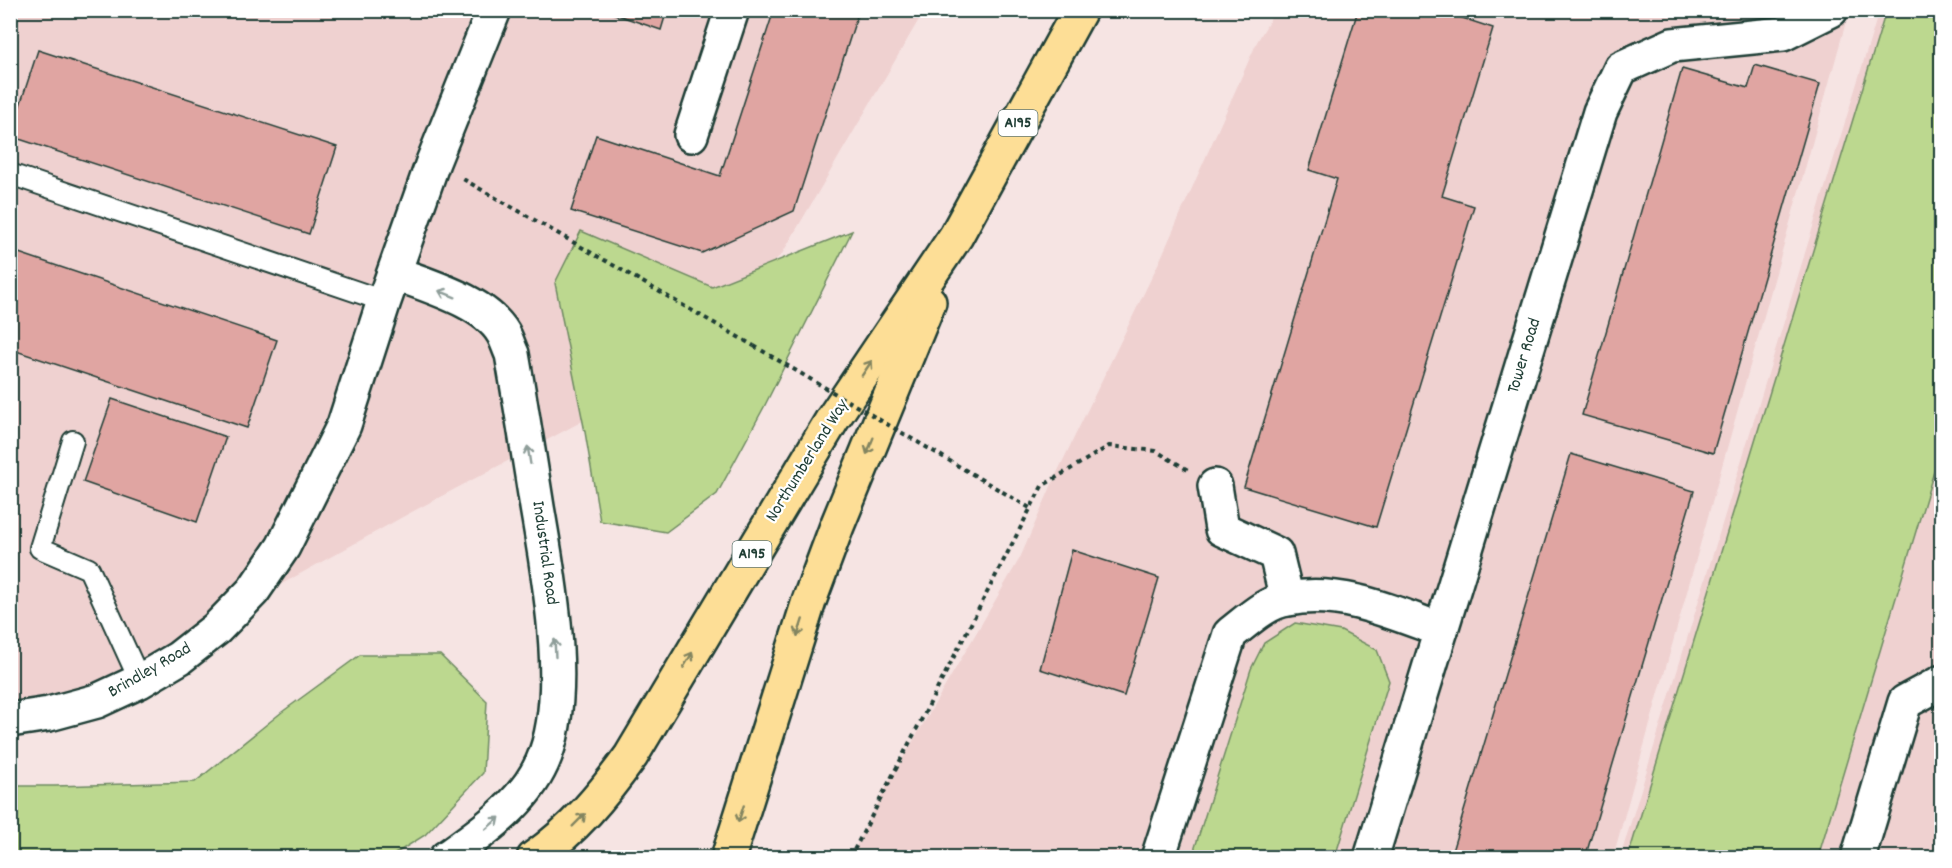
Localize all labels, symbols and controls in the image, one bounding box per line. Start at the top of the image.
road number: A195 [998,110,1038,136]
one-way arrow [438,288,456,299]
street label: Tower Road [1502,315,1548,397]
one-way arrow [861,360,873,377]
street label: Northumberland Way [760,394,856,527]
one-way arrow [864,436,875,455]
one-way arrow [523,445,534,465]
street label: Industrial Road [524,499,564,607]
road number: A195 [732,541,771,567]
one-way arrow [794,618,805,637]
street label: Brindley Road [104,637,196,705]
one-way arrow [549,638,560,658]
one-way arrow [683,652,695,669]
one-way arrow [735,804,746,823]
one-way arrow [571,813,586,828]
one-way arrow [485,816,500,830]

